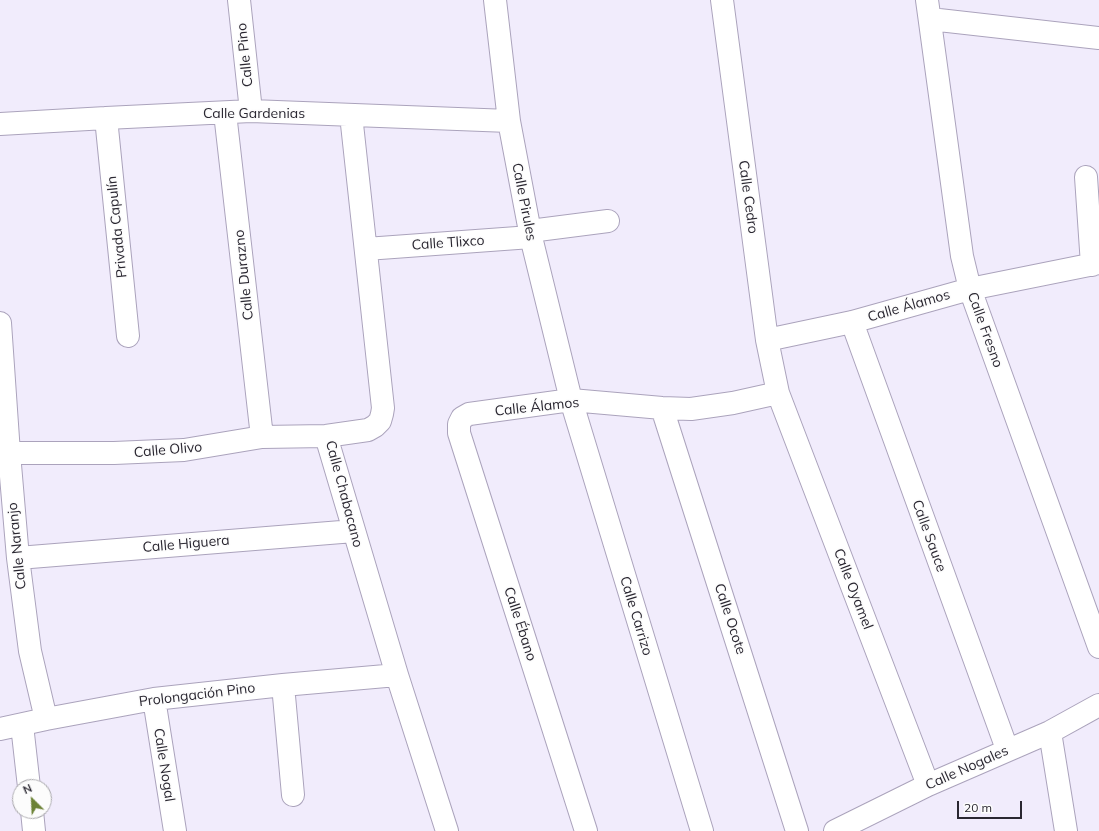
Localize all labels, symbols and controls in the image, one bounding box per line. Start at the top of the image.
street label: Calle Pino [233,22,257,88]
street label: Calle Gardenias [203,106,305,122]
street label: Calle Cedro [735,159,761,235]
street label: Calle Pirules [508,162,540,242]
street label: Privada Capulín [103,175,131,279]
street label: Calle Durazno [231,229,257,321]
street label: Calle Tlixco [411,232,485,254]
street label: Calle Álamos [866,286,952,326]
street label: Calle Fresno [964,290,1006,370]
street label: Calle Álamos [494,394,580,420]
street label: Calle Olivo [133,439,203,461]
street label: Calle Chabacano [322,439,366,549]
street label: Calle Sauce [908,498,950,574]
street label: Calle Naranjo [4,502,30,590]
street label: Calle Higuera [142,532,230,556]
street label: Calle Oyamel [830,546,876,632]
street label: Calle Carrizo [616,574,656,658]
street label: Calle Ocote [711,581,749,657]
street label: Calle Ébano [500,585,540,663]
street label: Prolongación Pino [138,680,256,710]
street label: Calle Nogal [150,727,178,803]
street label: Calle Nogales [923,742,1011,794]
north arrow [12,779,52,819]
text: N [21,781,34,797]
scale bar [959,793,1024,819]
text: 20 m [964,800,992,815]

